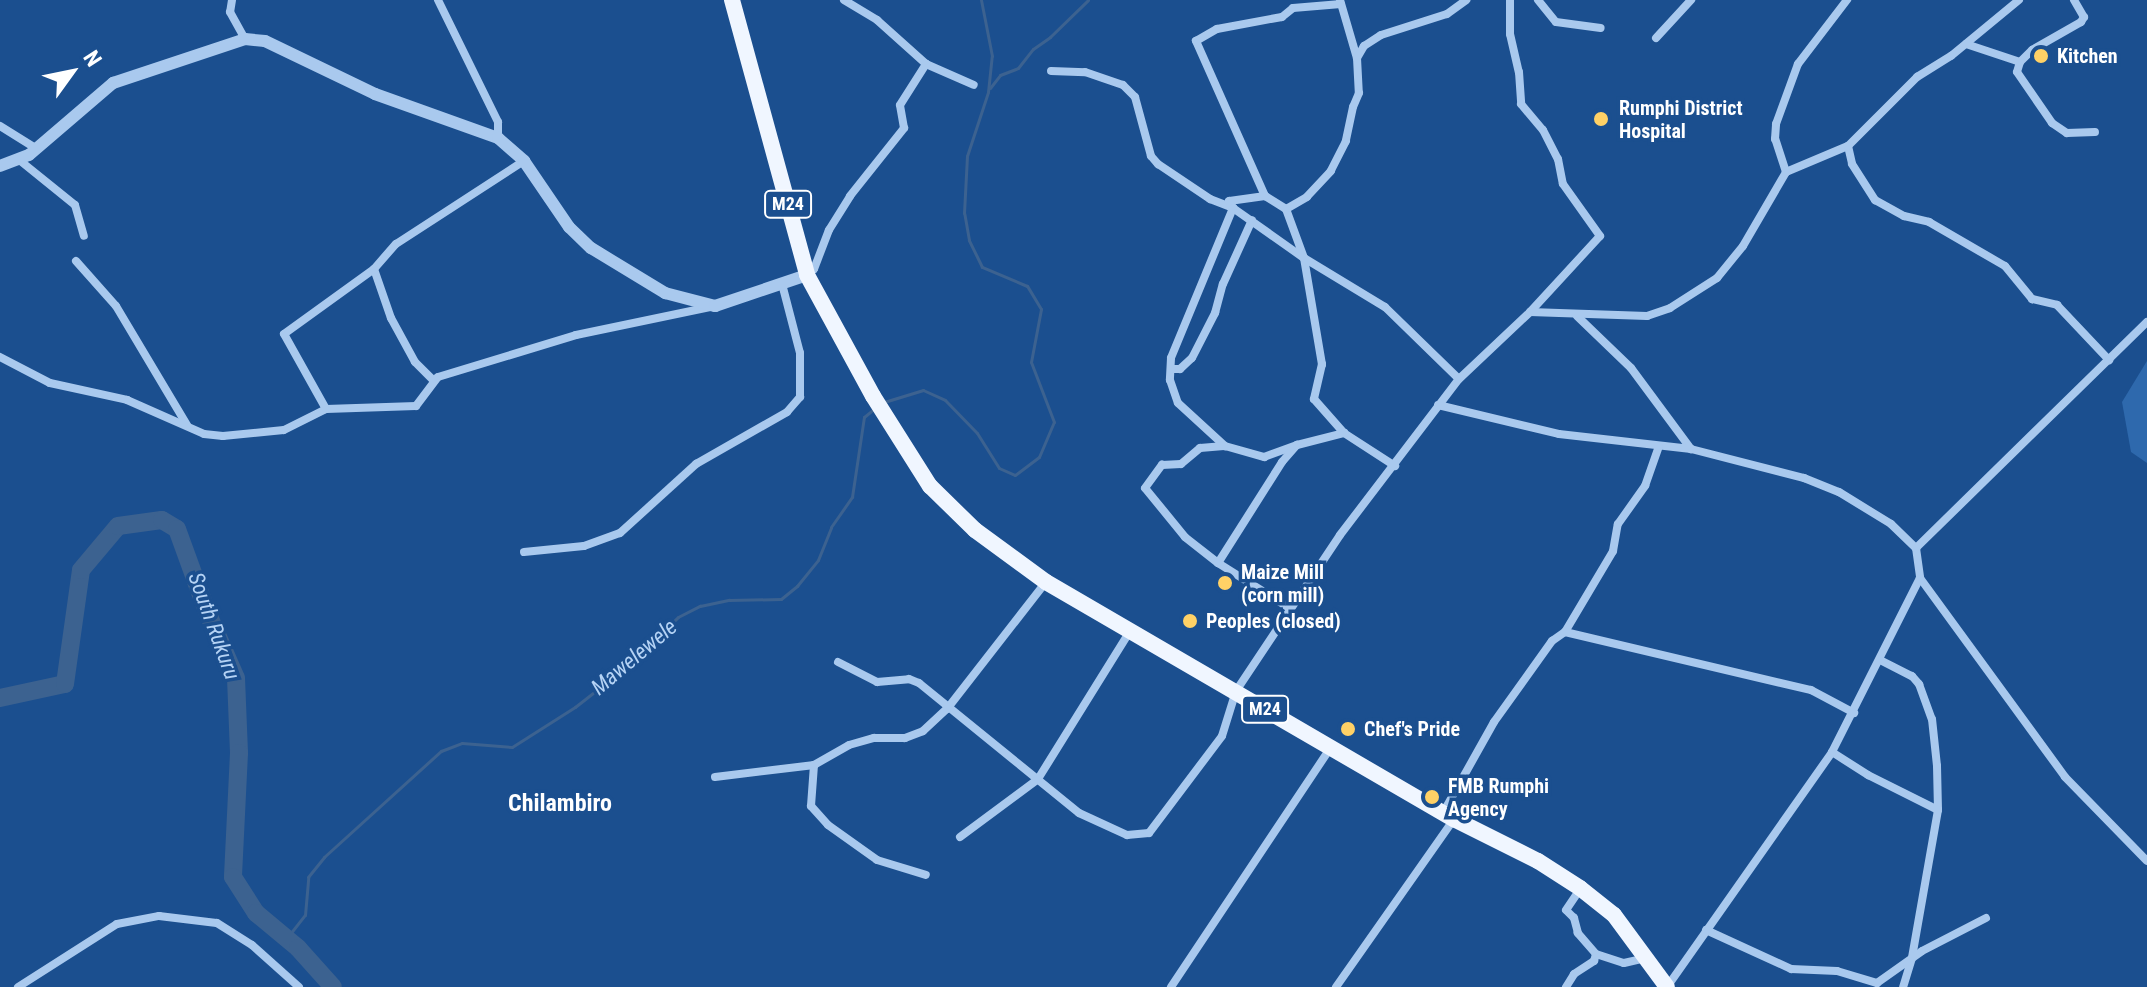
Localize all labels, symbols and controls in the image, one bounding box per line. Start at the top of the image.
north arrow [32,32,112,112]
place label: Kitchen [2057,44,2118,68]
text: N [78,46,107,71]
marker: Kitchen [2032,47,2050,65]
place label: Rumphi District Hospital [1619,96,1743,143]
marker: Rumphi District Hospital [1590,108,1612,130]
road number: M24 [764,190,812,218]
place label: Maize Mill (corn mill) [1241,560,1324,607]
water label: South Rukuru [182,569,246,683]
marker: Maize Mill (corn mill) [1216,574,1234,592]
place label: Peoples (closed) [1206,609,1341,633]
marker: Peoples (closed) [1181,612,1199,630]
water label: Mawelewele [586,613,682,701]
road number: M24 [1241,695,1289,723]
place label: Chef's Pride [1364,717,1460,741]
marker: Chef's Pride [1339,720,1357,738]
place label: FMB Rumphi Agency [1448,774,1549,821]
marker: FMB Rumphi Agency [1423,788,1441,806]
district label: Chilambiro [508,790,612,818]

